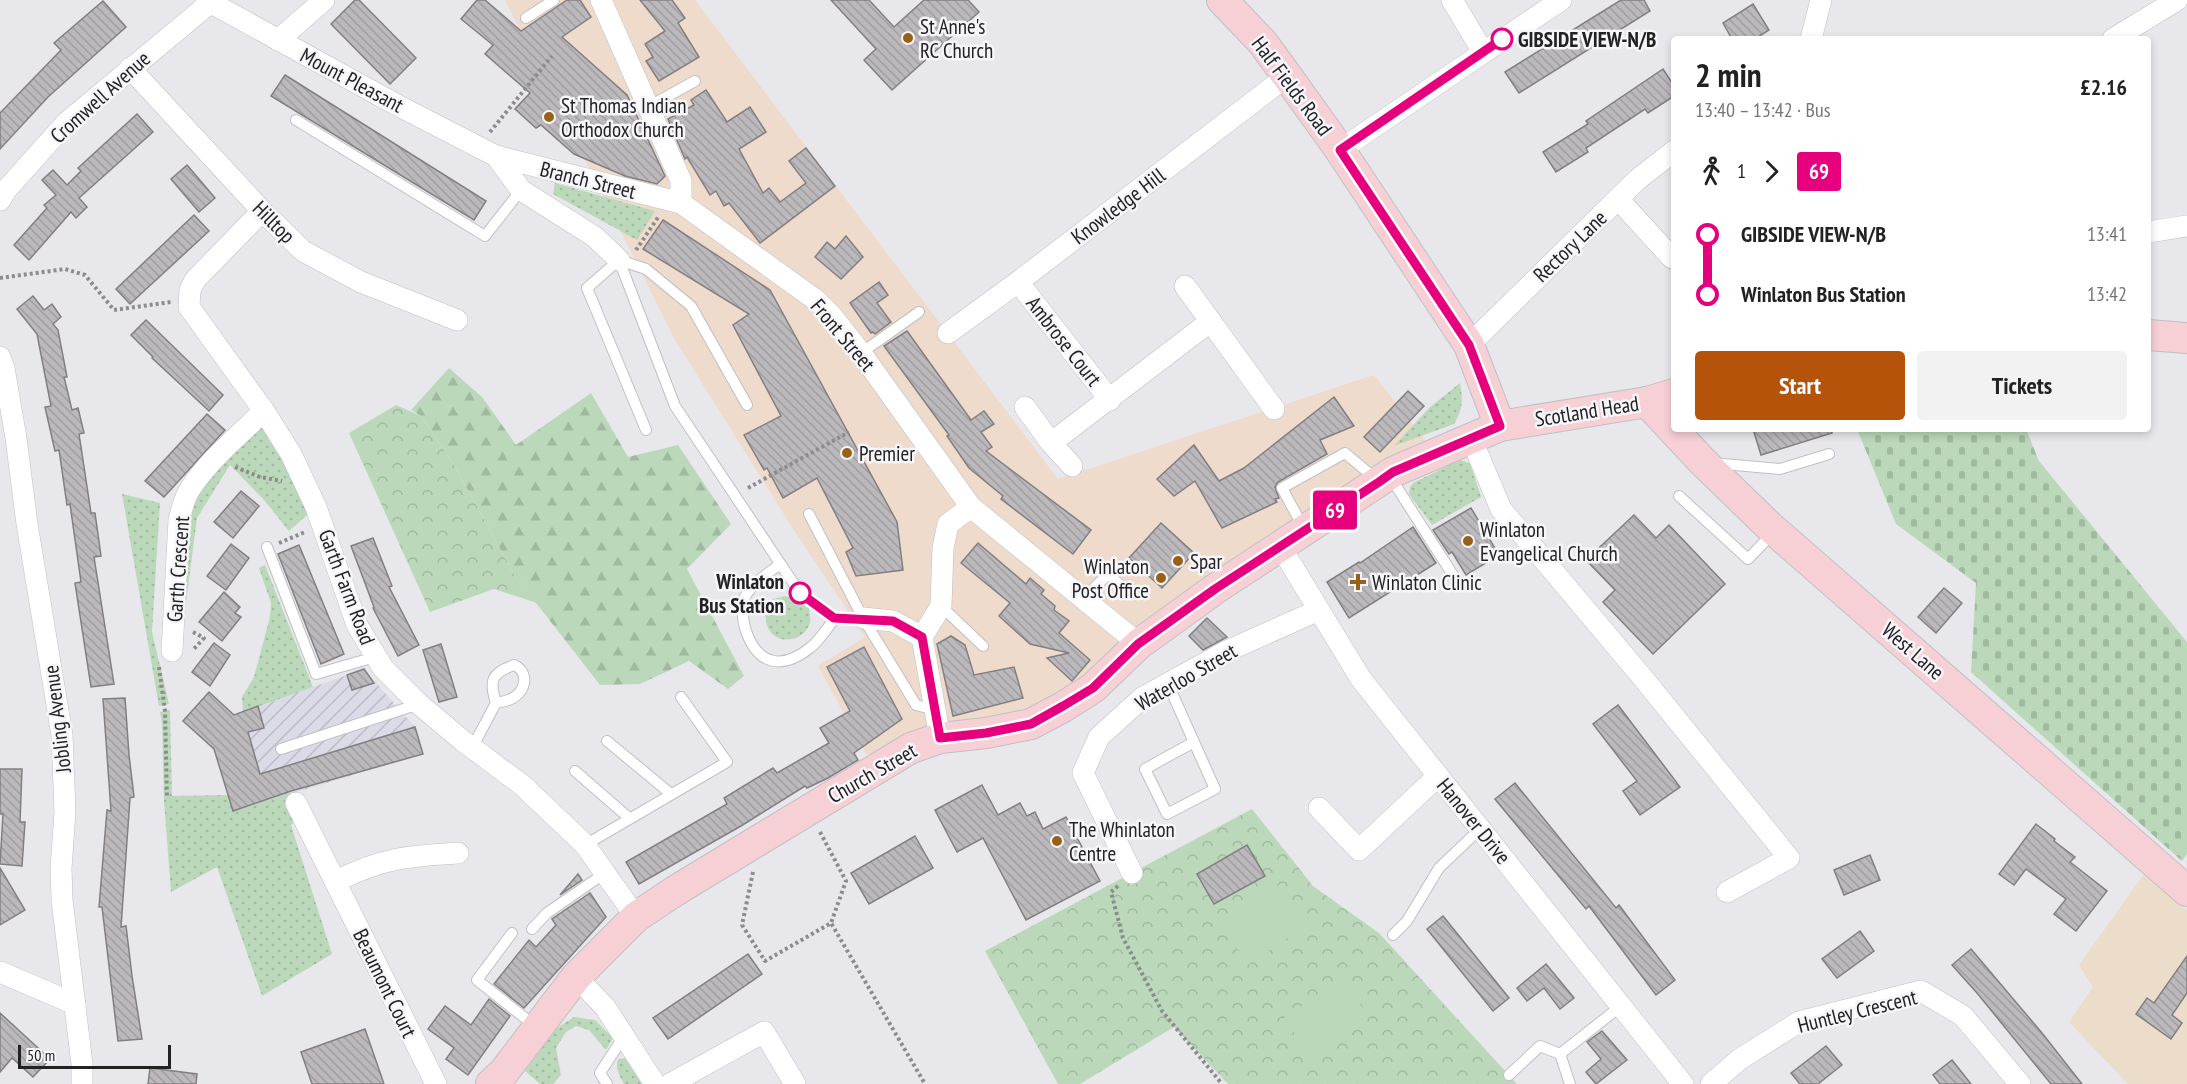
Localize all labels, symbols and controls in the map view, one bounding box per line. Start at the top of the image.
place label: St Anne's RC Church [920,13,993,64]
place label: GIBSIDE VIEW-N/B [1518,26,1656,53]
marker: GIBSIDE VIEW-N/B [1491,28,1513,50]
marker: St Anne's RC Church [901,31,915,45]
street label: Half Fields Road [1246,31,1338,141]
street label: Mount Pleasant [296,42,408,119]
street label: Cromwell Avenue [44,45,156,149]
text: 2 min [1695,53,1762,96]
text: £2.16 [2080,73,2127,101]
place label: St Thomas Indian Orthodox Church [561,92,686,143]
text: 13:40 – 13:42 · Bus [1695,97,1830,123]
marker: St Thomas Indian Orthodox Church [542,110,556,124]
street label: Branch Street [537,155,639,205]
icon: walk [1695,155,1728,188]
icon: forward [1755,155,1788,188]
text: 1 [1737,158,1746,184]
text: 69 [1809,158,1829,185]
street label: Knowledge Hill [1066,162,1170,250]
street label: Hilltop [247,195,301,249]
street label: Rectory Lane [1527,204,1613,288]
text: GIBSIDE VIEW-N/B [1741,220,1886,248]
text: 13:41 [2087,221,2127,247]
text: Winlaton Bus Station [1741,280,1906,308]
text: 13:42 [2087,281,2127,307]
street label: Ambrose Court [1020,291,1108,392]
street label: Front Street [805,293,881,377]
button: Start [1695,351,1905,420]
button: Tickets [1917,351,2127,420]
street label: Scotland Head [1533,389,1641,433]
place label: Premier [859,440,915,467]
marker: Premier [840,446,854,460]
line badge: 69 [1308,490,1362,530]
text: 69 [1325,497,1345,524]
street label: Garth Crescent [161,515,195,623]
place label: Winlaton Evangelical Church [1480,516,1618,567]
street label: Garth Farm Road [313,526,381,648]
marker: Winlaton Evangelical Church [1461,534,1475,548]
place label: Spar [1190,548,1223,575]
place label: Winlaton Post Office [1072,553,1149,604]
marker: Spar [1171,554,1185,568]
place label: Winlaton Bus Station [699,568,784,619]
place label: Winlaton Clinic [1372,569,1482,596]
marker: Winlaton Post Office [1154,571,1168,585]
marker: Winlaton Clinic [1349,573,1367,591]
marker: Winlaton Bus Station [789,582,811,604]
street label: West Lane [1876,617,1950,685]
street label: Waterloo Street [1130,637,1242,717]
street label: Jobling Avenue [37,664,77,775]
street label: Church Street [823,737,922,809]
street label: Hanover Drive [1431,773,1517,869]
place label: The Whinlaton Centre [1069,816,1175,867]
marker: The Whinlaton Centre [1050,834,1064,848]
street label: Beaumont Court [347,924,423,1042]
street label: Huntley Crescent [1795,983,1920,1039]
scale bar [18,1042,171,1070]
text: 50 m [27,1045,55,1065]

